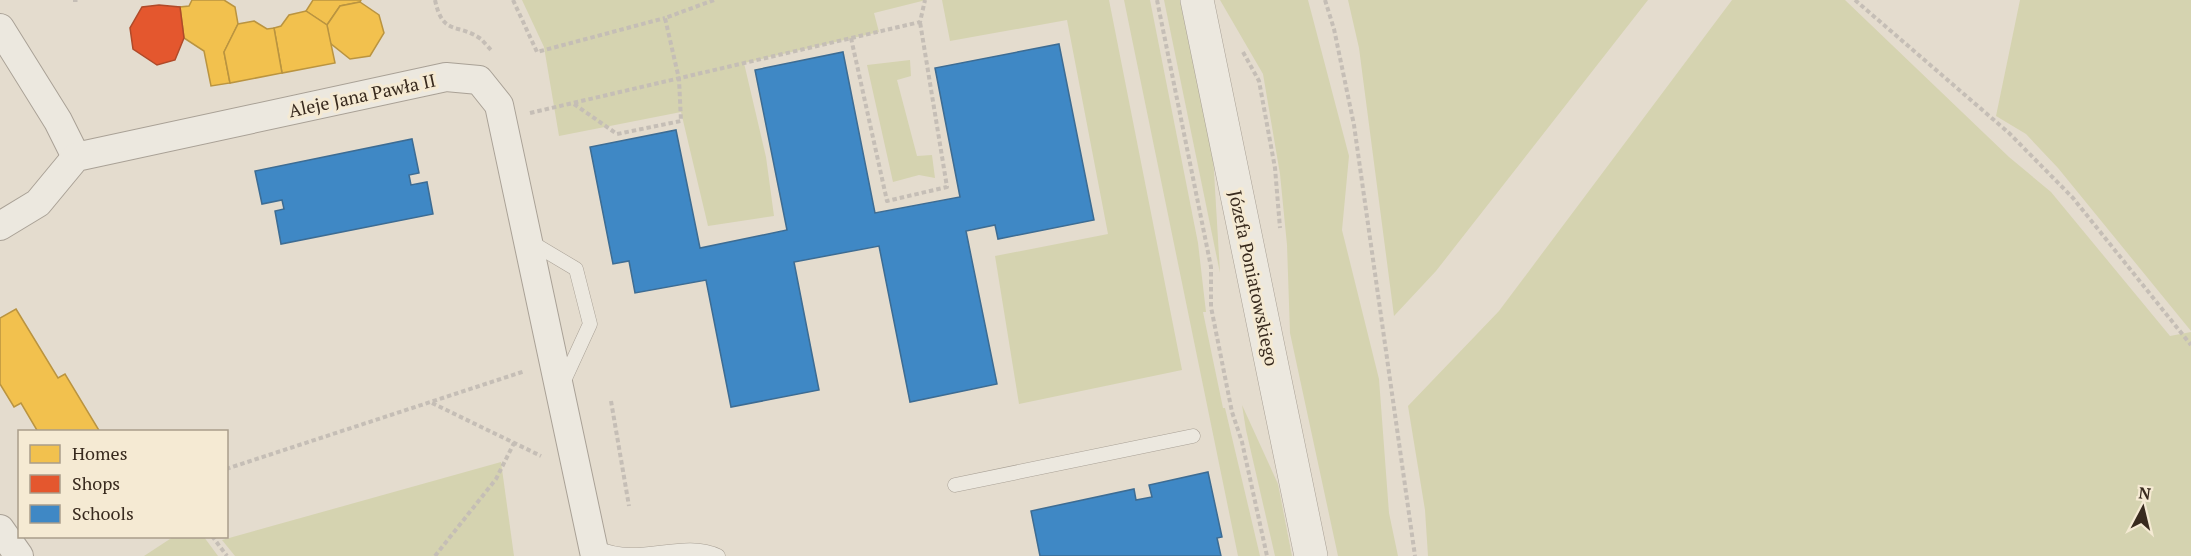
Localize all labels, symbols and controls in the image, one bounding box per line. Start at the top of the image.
street label: Aleje Jana Pawła II [286,68,438,122]
street label: Józefa Poniatowskiego [1224,188,1284,368]
legend [18,430,228,538]
text: Homes [72,441,127,465]
text: Shops [72,471,120,495]
north arrow [2113,478,2173,538]
text: N [2137,481,2152,505]
text: Schools [72,501,134,525]

